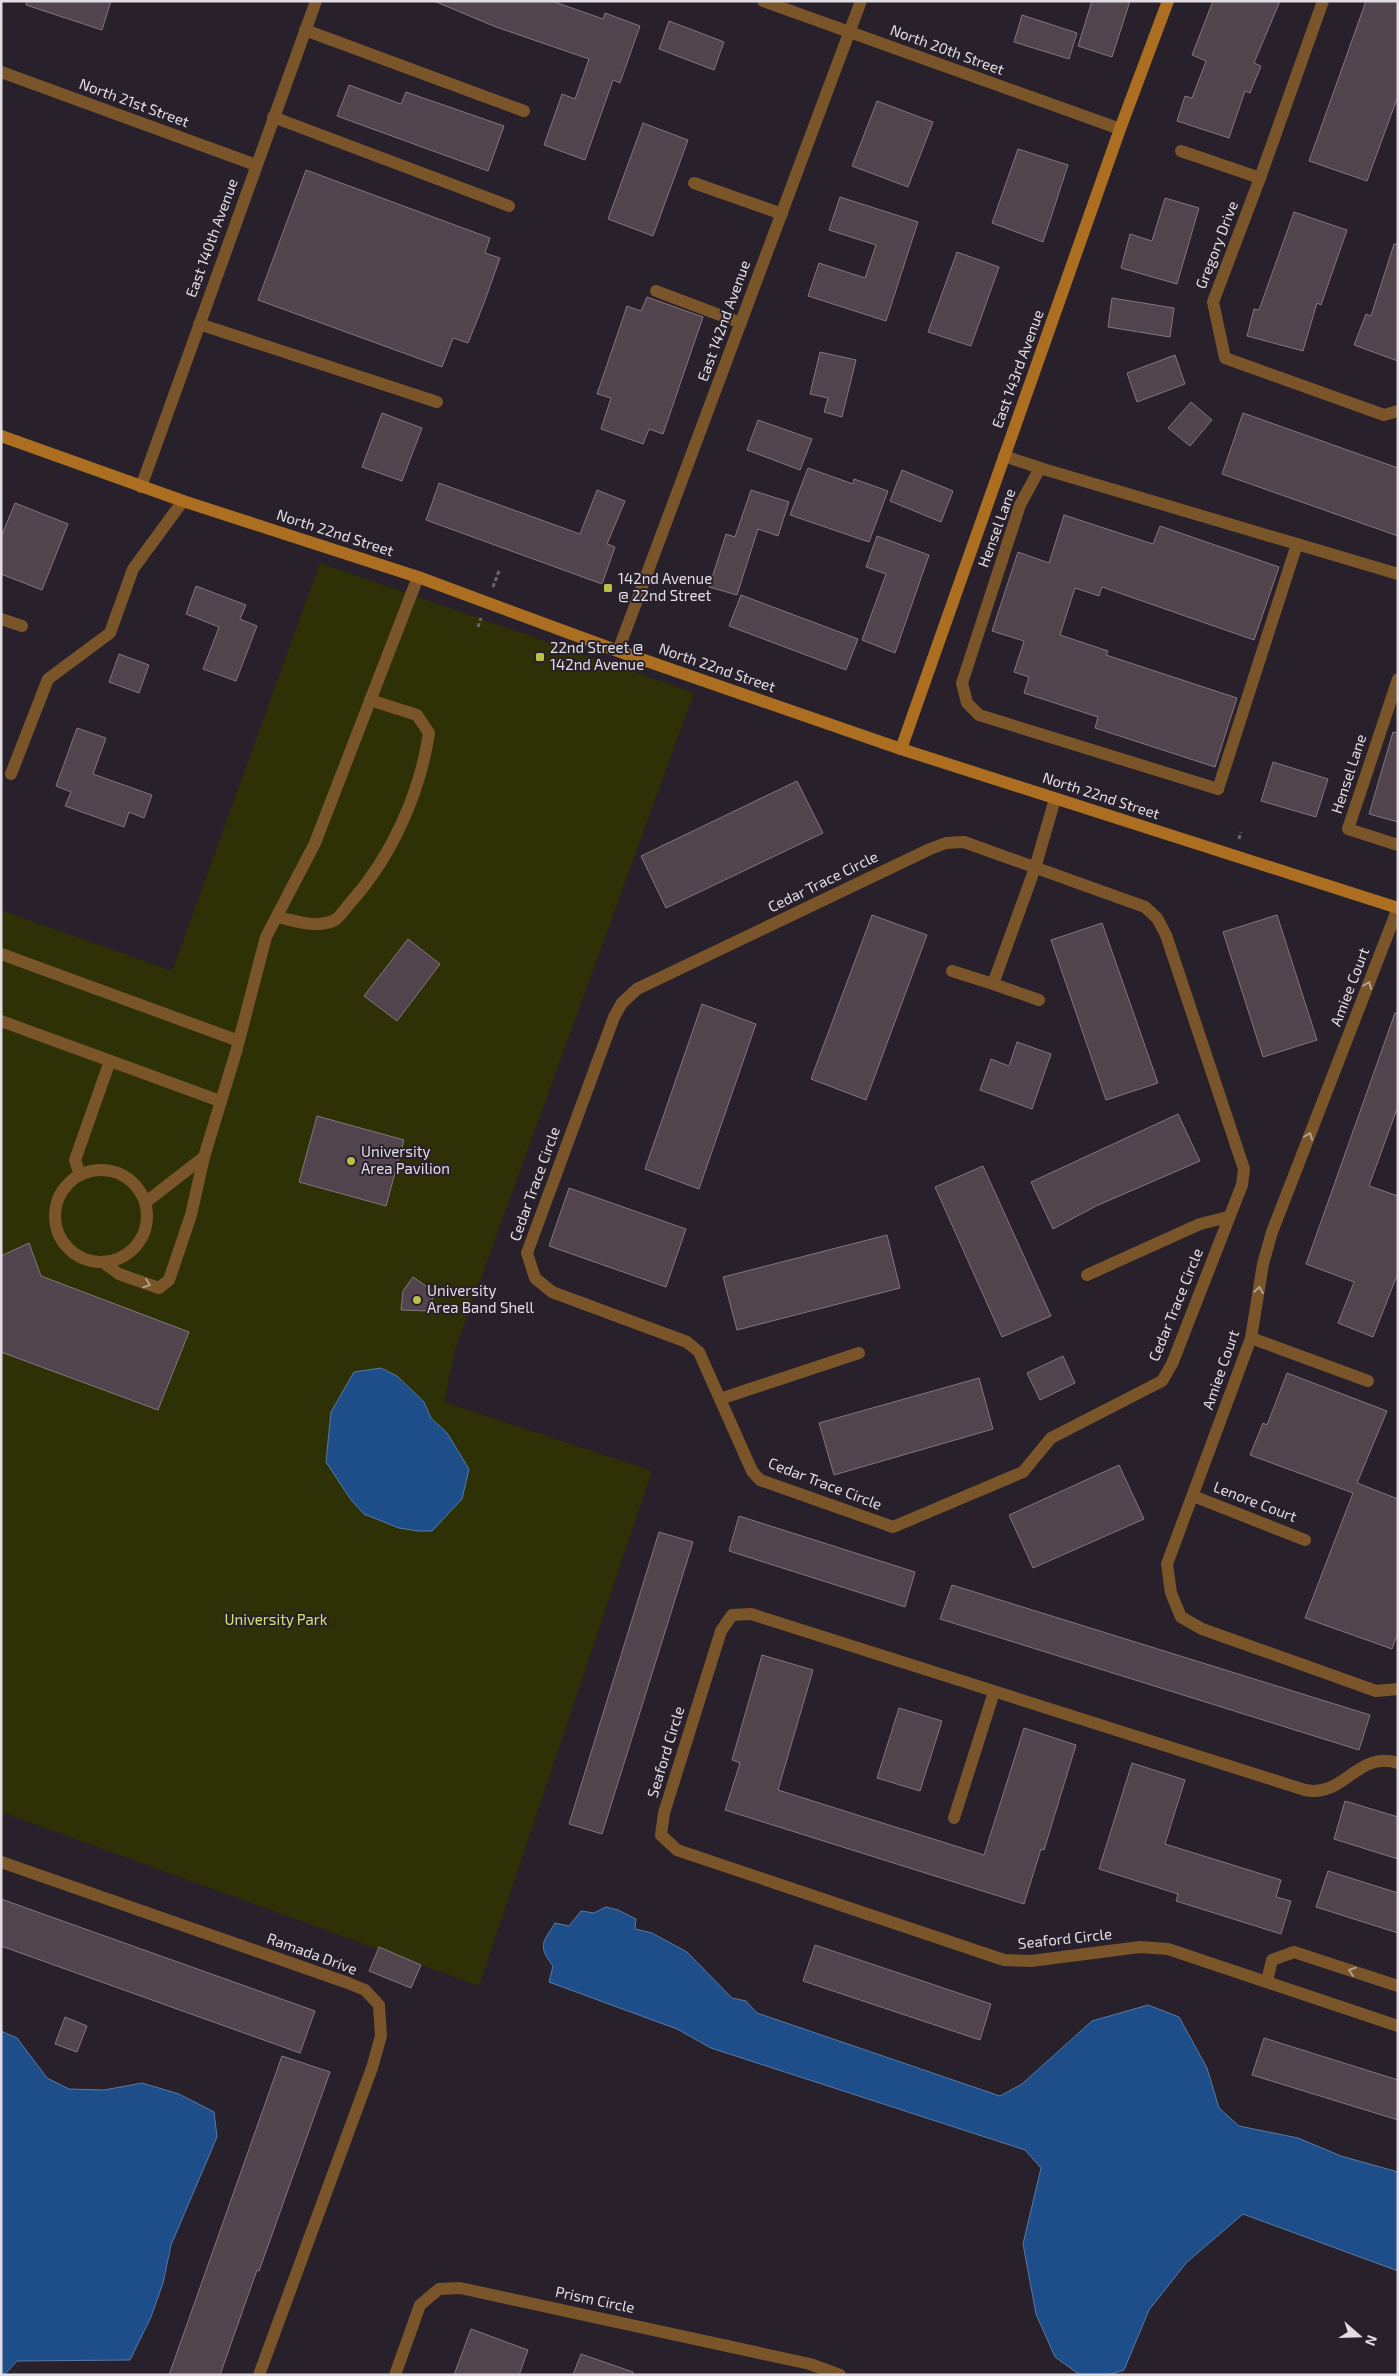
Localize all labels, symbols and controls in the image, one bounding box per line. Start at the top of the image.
street label: North 20th Street [888,20,1007,78]
street label: North 21st Street [77,74,192,130]
street label: East 140th Avenue [181,176,241,300]
street label: Gregory Drive [1191,198,1241,291]
street label: East 142nd Avenue [693,258,753,384]
street label: East 143rd Avenue [987,307,1047,430]
street label: Hensel Lane [973,486,1019,570]
street label: North 22nd Street [274,505,396,560]
place label: 142nd Avenue @ 22nd Street [618,569,712,604]
marker: 142nd Avenue @ 22nd Street [602,582,614,594]
place label: 22nd Street @ 142nd Avenue [550,638,644,673]
street label: North 22nd Street [657,639,778,696]
marker: 22nd Street @ 142nd Avenue [534,651,546,663]
street label: Hensel Lane [1327,732,1369,816]
street label: North 22nd Street [1040,768,1162,823]
street label: Cedar Trace Circle [765,847,881,916]
street label: Amiee Court [1326,944,1372,1029]
one-way arrow [1362,981,1372,990]
street label: Cedar Trace Circle [505,1124,563,1243]
one-way arrow [1303,1132,1313,1141]
place label: University Area Pavilion [361,1142,450,1177]
marker: University Area Pavilion [345,1155,357,1167]
street label: Cedar Trace Circle [1144,1245,1206,1364]
one-way arrow [142,1278,151,1288]
place label: University Area Band Shell [427,1281,535,1316]
one-way arrow [1254,1286,1264,1295]
marker: University Area Band Shell [411,1294,423,1306]
street label: Amiee Court [1198,1327,1242,1412]
street label: Cedar Trace Circle [766,1453,885,1513]
street label: Lenore Court [1211,1477,1300,1525]
park label: University Park [224,1610,328,1628]
street label: Seaford Circle [643,1704,687,1800]
street label: Seaford Circle [1017,1924,1113,1952]
street label: Ramada Drive [265,1928,360,1978]
one-way arrow [1348,1967,1356,1977]
street label: Prism Circle [554,2282,637,2316]
north arrow [1334,2311,1384,2361]
text: N [1362,2333,1381,2348]

